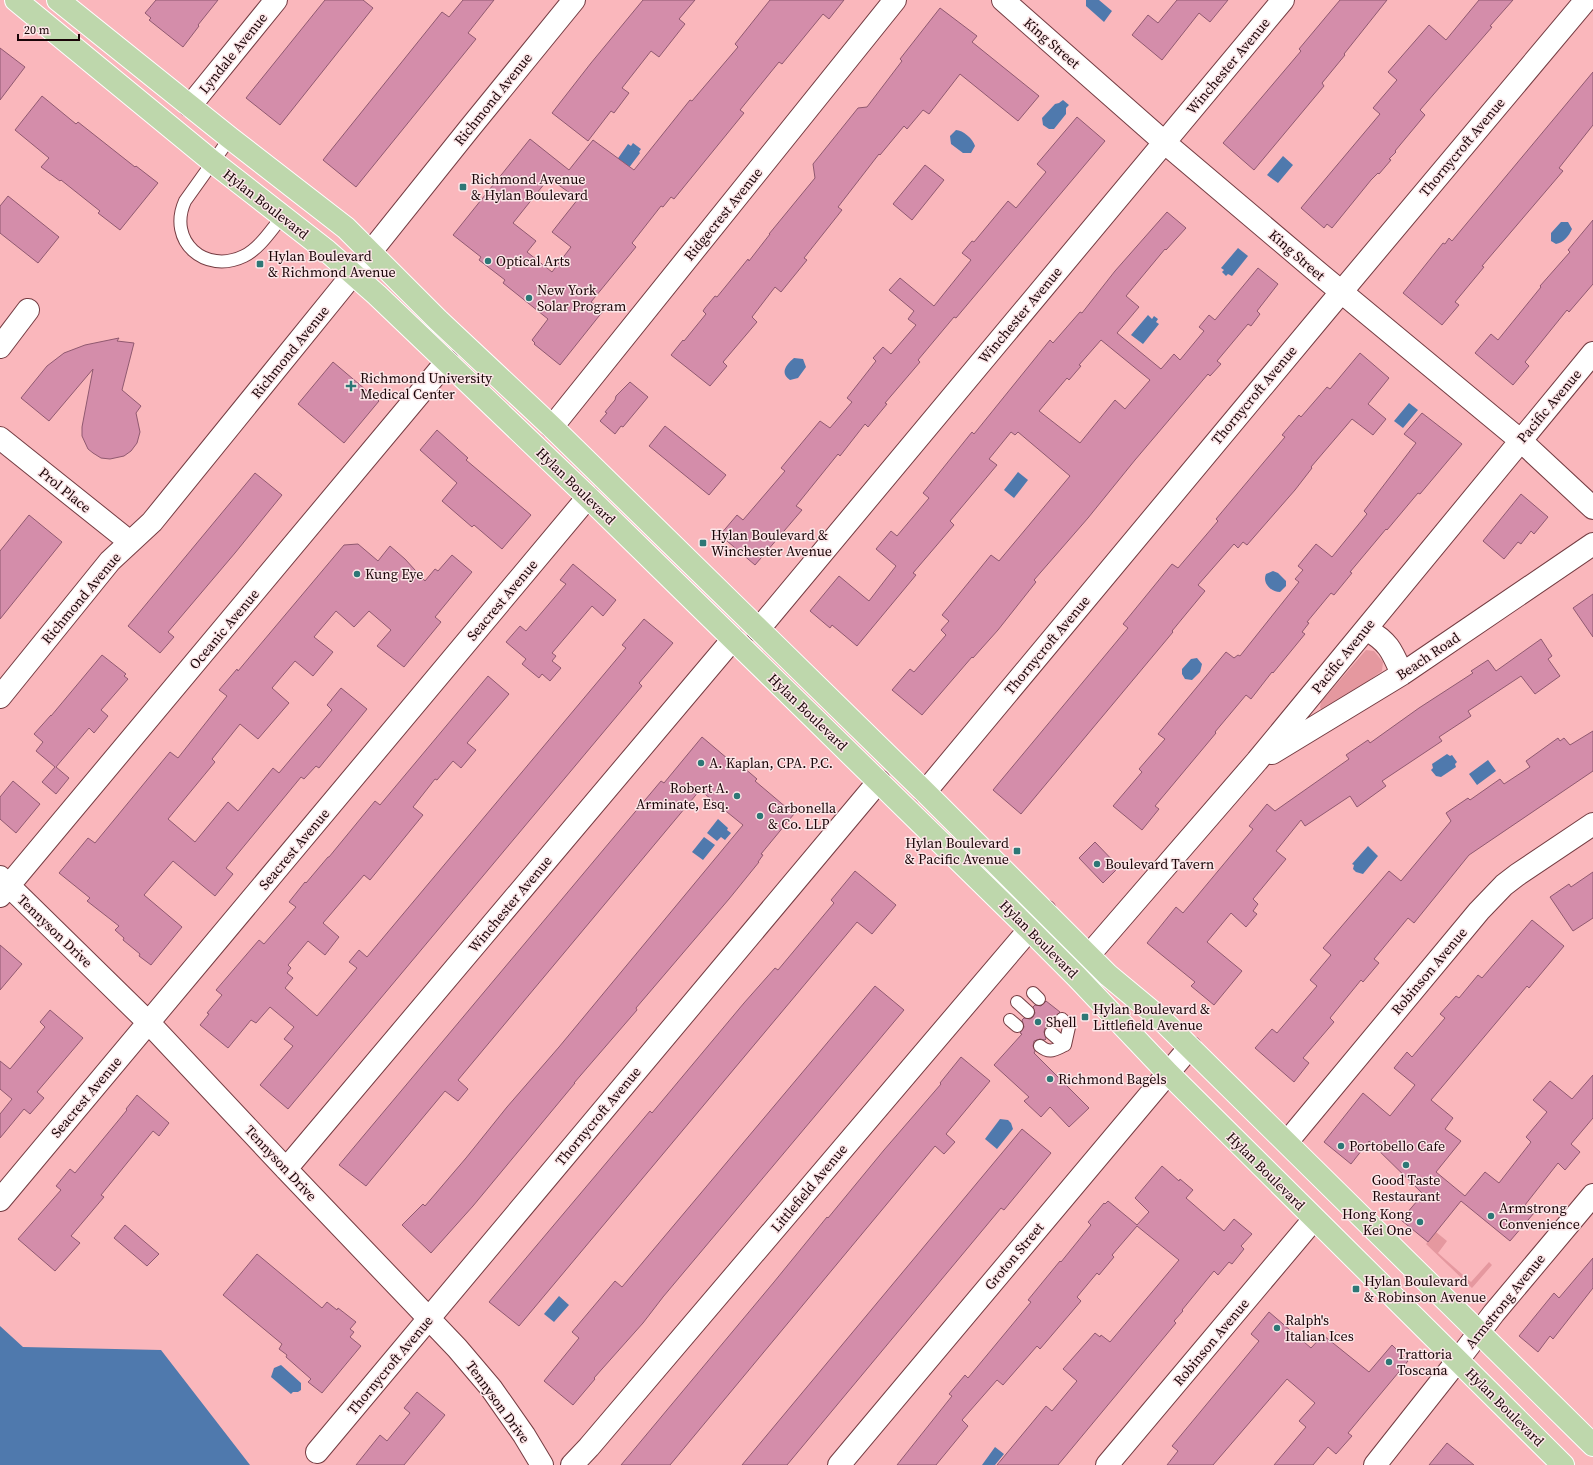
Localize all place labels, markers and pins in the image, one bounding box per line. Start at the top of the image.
place label: Richmond Avenue & Hylan Boulevard [471,169,588,205]
marker: Richmond Avenue & Hylan Boulevard [458,182,468,192]
place label: Hylan Boulevard & Richmond Avenue [268,246,396,282]
place label: Optical Arts [496,251,570,271]
marker: Optical Arts [483,256,493,266]
marker: Hylan Boulevard & Richmond Avenue [255,259,265,269]
place label: New York Solar Program [537,280,627,316]
marker: New York Solar Program [524,293,534,303]
place label: Richmond University Medical Center [360,368,493,404]
marker: Richmond University Medical Center [345,380,357,392]
place label: Hylan Boulevard & Winchester Avenue [711,525,832,561]
marker: Hylan Boulevard & Winchester Avenue [698,538,708,548]
place label: Kung Eye [365,564,423,584]
marker: Kung Eye [352,569,362,579]
place label: A. Kaplan, CPA. P.C. [709,753,833,773]
marker: A. Kaplan, CPA. P.C. [696,758,706,768]
place label: Robert A. Arminate, Esq. [636,778,729,814]
marker: Robert A. Arminate, Esq. [732,791,742,801]
place label: Carbonella & Co. LLP [768,798,837,834]
marker: Carbonella & Co. LLP [755,811,765,821]
place label: Hylan Boulevard & Pacific Avenue [905,833,1009,869]
marker: Hylan Boulevard & Pacific Avenue [1012,846,1022,856]
place label: Boulevard Tavern [1105,854,1215,874]
marker: Boulevard Tavern [1092,859,1102,869]
place label: Hylan Boulevard & Littlefield Avenue [1093,999,1210,1035]
place label: Shell [1046,1012,1077,1032]
marker: Hylan Boulevard & Littlefield Avenue [1080,1012,1090,1022]
marker: Shell [1033,1017,1043,1027]
place label: Richmond Bagels [1058,1069,1167,1089]
marker: Richmond Bagels [1045,1074,1055,1084]
place label: Portobello Cafe [1349,1136,1445,1156]
marker: Portobello Cafe [1336,1141,1346,1151]
marker: Good Taste Restaurant [1401,1160,1411,1170]
place label: Good Taste Restaurant [1372,1170,1440,1206]
place label: Armstrong Convenience [1499,1198,1580,1234]
place label: Hong Kong Kei One [1342,1204,1412,1240]
marker: Armstrong Convenience [1486,1211,1496,1221]
marker: Hong Kong Kei One [1415,1217,1425,1227]
place label: Hylan Boulevard & Robinson Avenue [1364,1271,1486,1307]
marker: Hylan Boulevard & Robinson Avenue [1351,1284,1361,1294]
place label: Ralph's Italian Ices [1285,1310,1354,1346]
marker: Ralph's Italian Ices [1272,1323,1282,1333]
place label: Trattoria Toscana [1397,1344,1453,1380]
marker: Trattoria Toscana [1384,1357,1394,1367]

